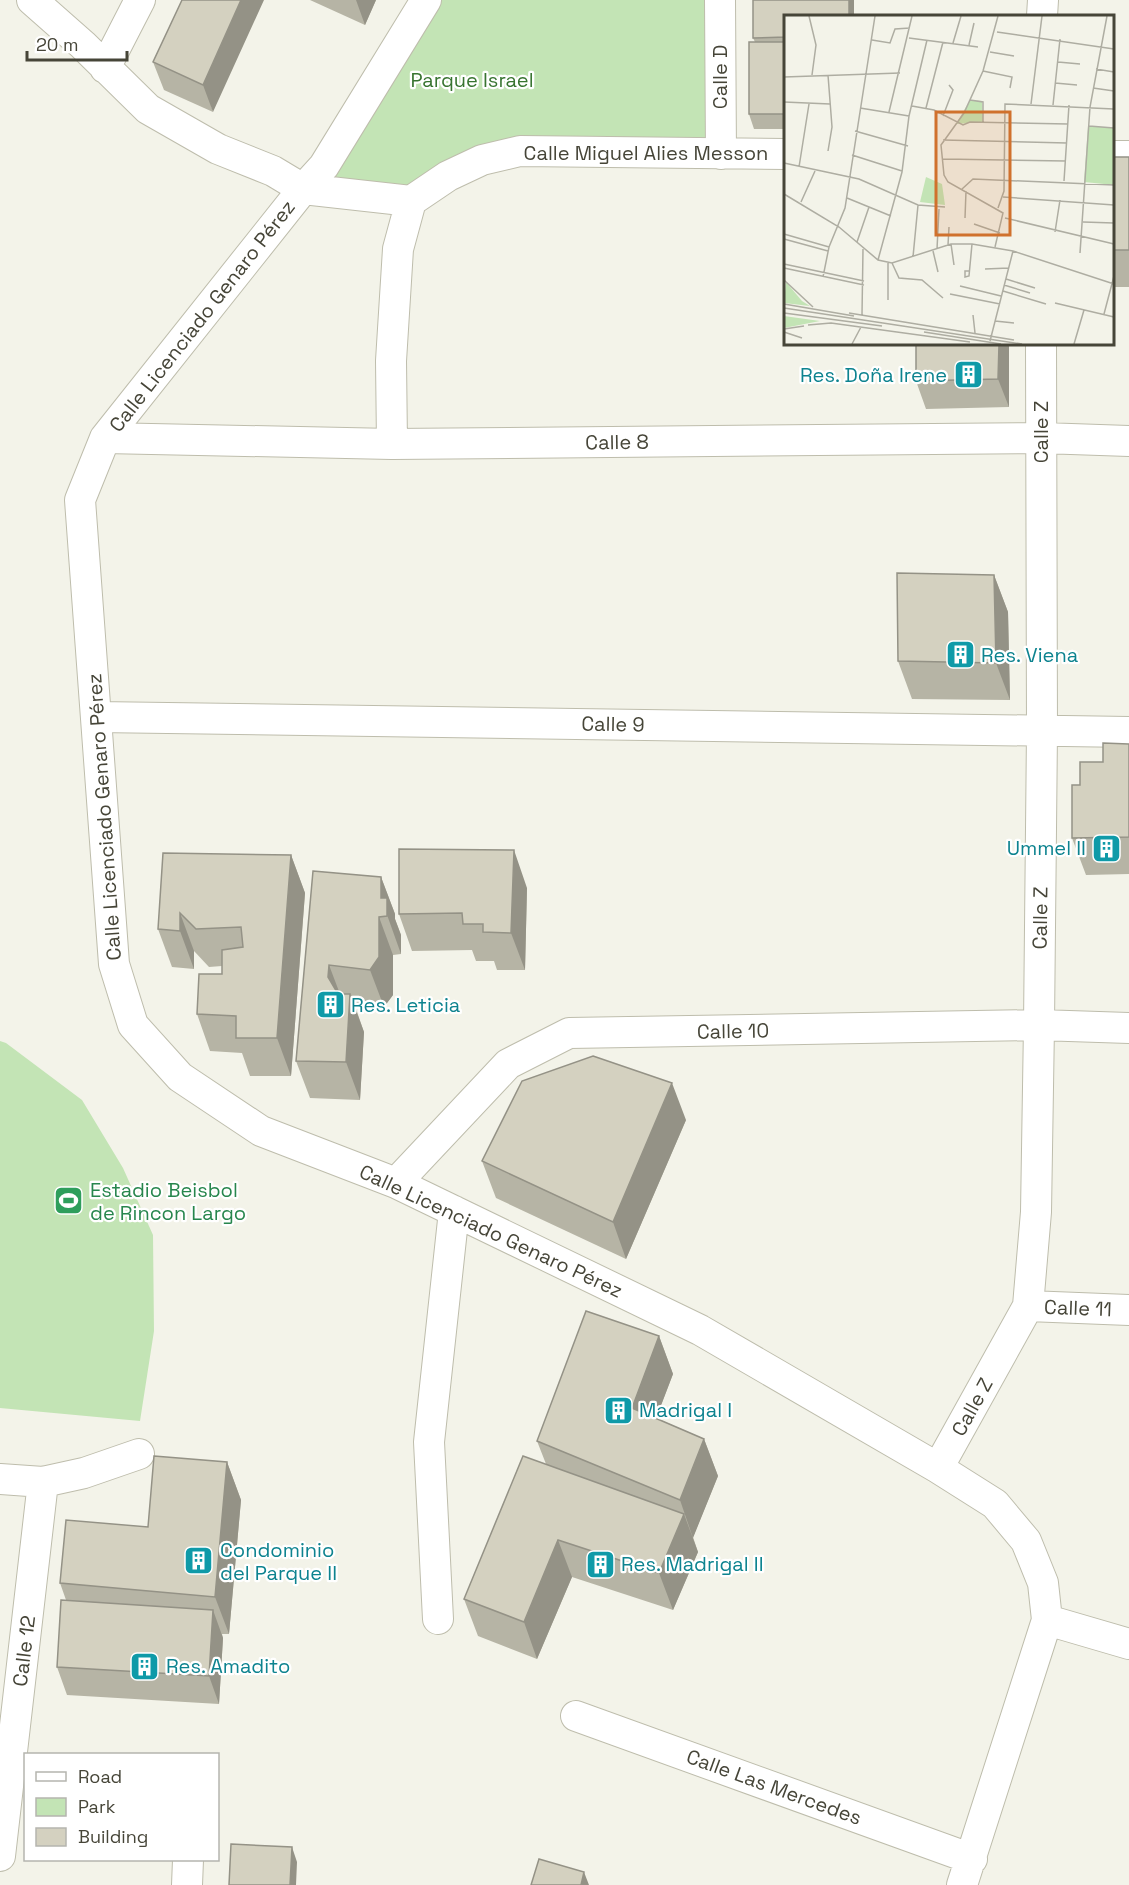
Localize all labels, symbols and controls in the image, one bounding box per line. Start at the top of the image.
inset map [784,15,1114,345]
scale bar [27,24,128,62]
text: 20 m [36,33,79,56]
street label: Calle D [707,45,733,109]
park label: Parque Israel [410,67,534,93]
street label: Calle Miguel Alies Messon [524,140,768,166]
street label: Calle Licenciado Genaro Pérez [103,195,301,437]
building icon: Res. Doña Irene [952,359,984,391]
place label: Res. Doña Irene [800,362,947,388]
street label: Calle Z [1028,401,1054,463]
street label: Calle 8 [585,428,649,456]
building icon: Res. Viena [944,639,976,671]
place label: Res. Viena [981,642,1078,668]
street label: Calle Licenciado Genaro Pérez [81,673,127,961]
street label: Calle 9 [581,710,645,738]
building icon: Ummel II [1091,832,1123,864]
place label: Ummel II [1007,835,1086,861]
street label: Calle Z [1026,886,1054,950]
building icon: Res. Leticia [314,989,346,1021]
place label: Res. Leticia [351,992,460,1018]
street label: Calle 10 [697,1017,769,1045]
street label: Calle Licenciado Genaro Pérez [355,1158,627,1304]
place label: Estadio Beisbol de Rincon Largo [90,1177,246,1226]
sports icon: Estadio Beisbol de Rincon Largo [53,1185,85,1217]
street label: Calle 11 [1044,1294,1112,1322]
street label: Calle Z [945,1373,999,1441]
building icon: Madrigal I [602,1394,634,1426]
place label: Madrigal I [639,1397,732,1423]
place label: Condominio del Parque II [220,1537,337,1586]
building icon: Condominio del Parque II [183,1545,215,1577]
building icon: Res. Madrigal II [584,1548,616,1580]
place label: Res. Madrigal II [621,1551,764,1577]
street label: Calle 12 [7,1614,41,1688]
building icon: Res. Amadito [129,1650,161,1682]
place label: Res. Amadito [166,1653,290,1679]
street label: Calle Las Mercedes [683,1743,865,1831]
legend [24,1753,219,1861]
text: Road [78,1765,122,1788]
text: Park [78,1795,116,1818]
text: Building [78,1825,148,1848]

